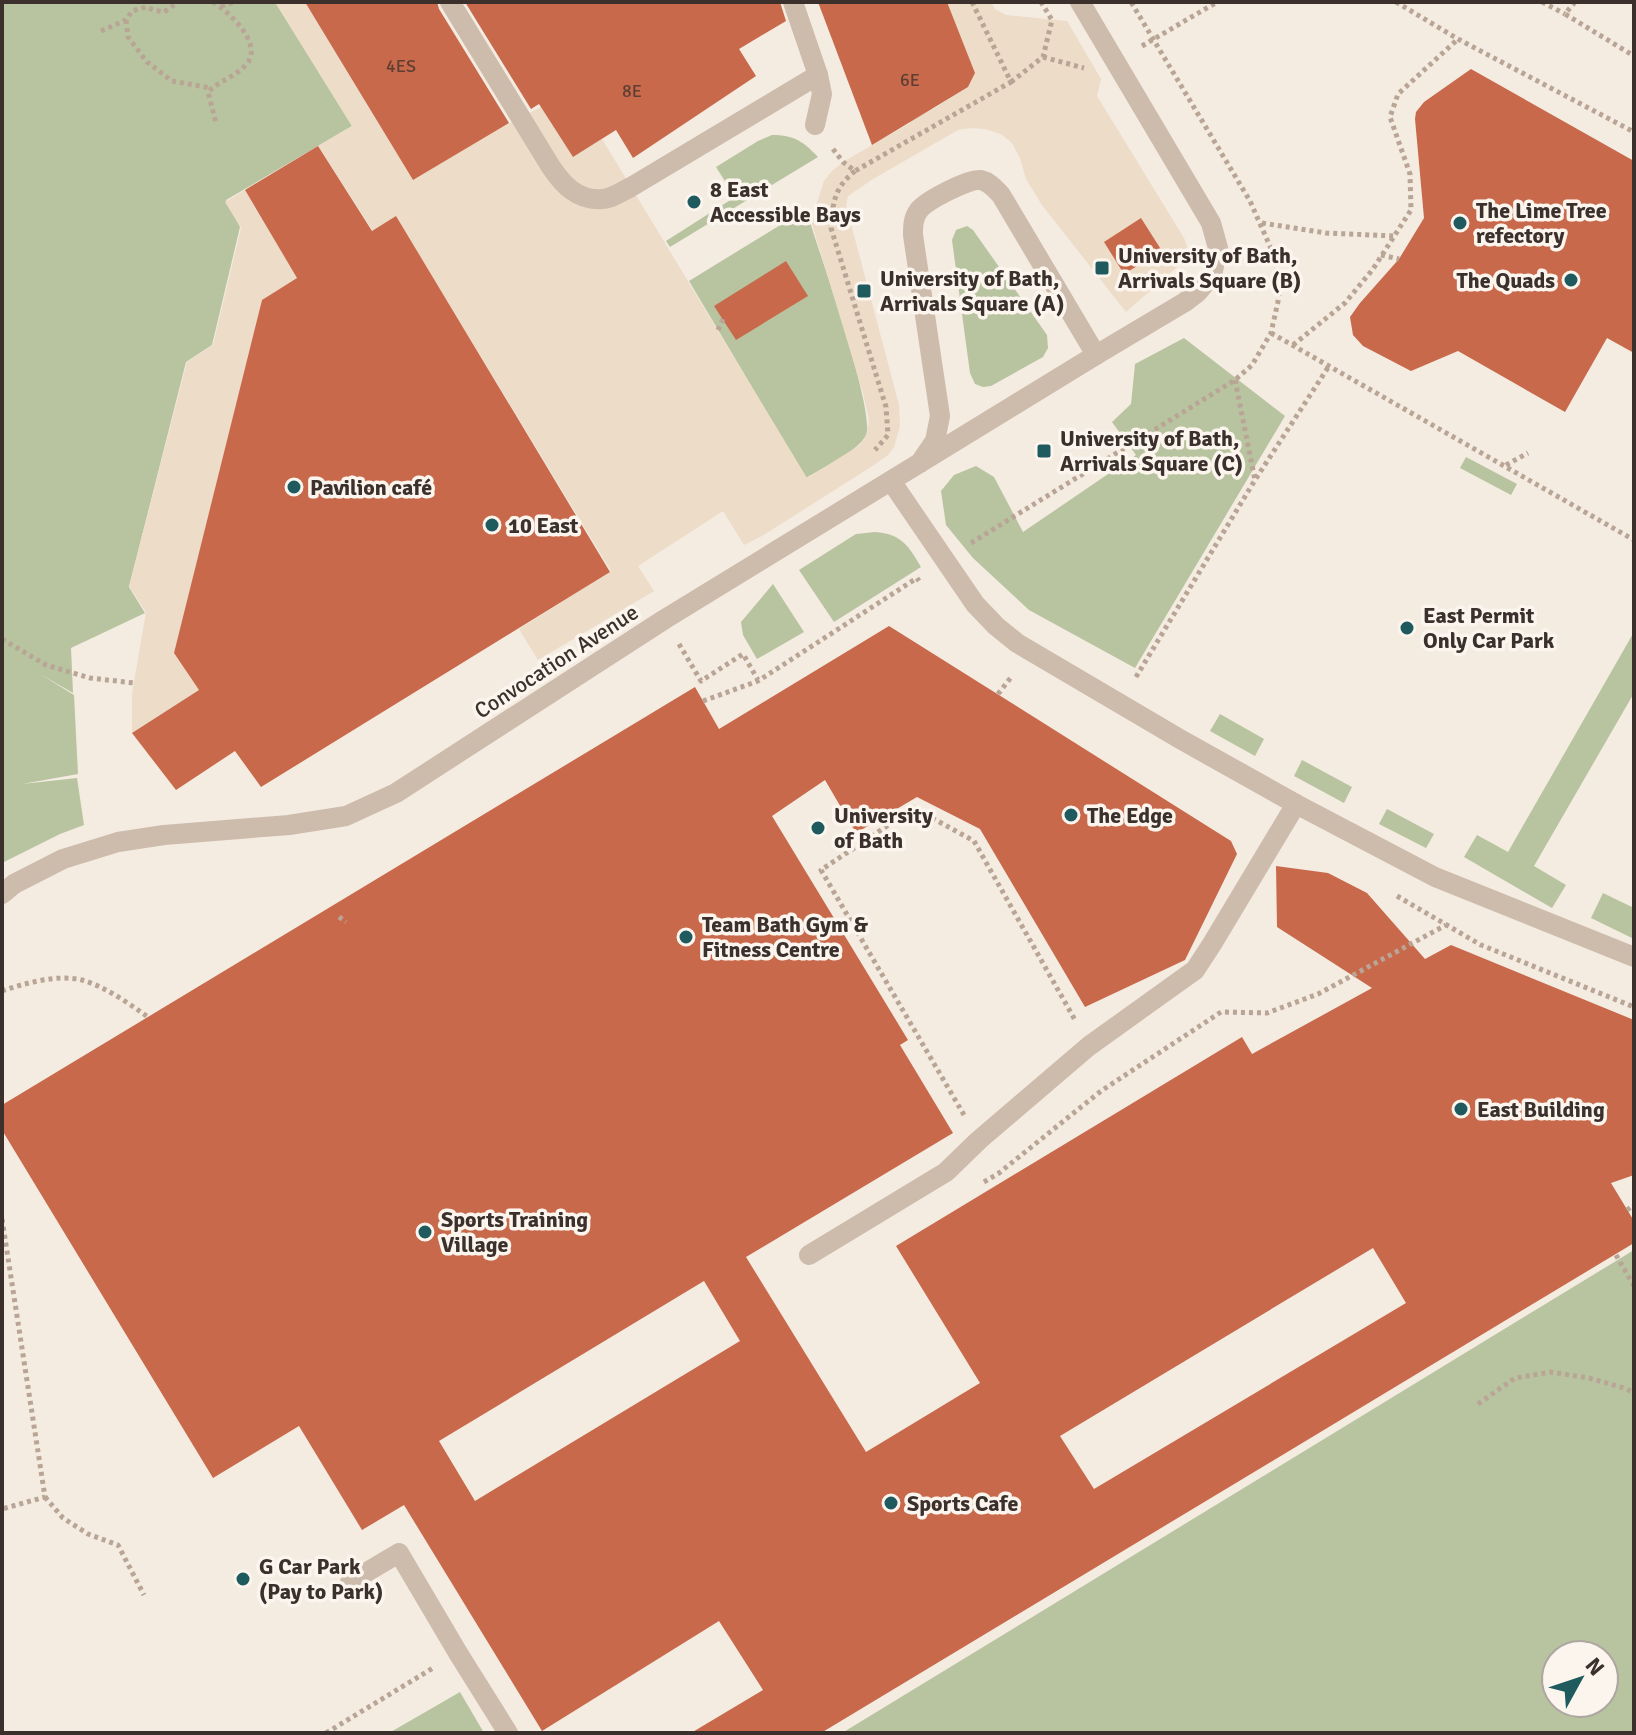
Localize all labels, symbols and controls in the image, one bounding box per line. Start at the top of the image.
house number: 4ES [386,55,416,77]
house number: 6E [900,69,920,91]
house number: 8E [622,80,642,102]
place label: 8 East Accessible Bays [710,176,861,228]
marker: 8 East Accessible Bays [685,193,703,211]
place label: The Lime Tree refectory [1476,197,1607,249]
marker: The Lime Tree refectory [1451,214,1469,232]
place label: University of Bath, Arrivals Square (B) [1118,242,1301,294]
marker: University of Bath, Arrivals Square (B) [1093,259,1111,277]
place label: University of Bath, Arrivals Square (A) [880,265,1064,317]
place label: The Quads [1456,267,1555,294]
marker: The Quads [1562,271,1580,289]
marker: University of Bath, Arrivals Square (A) [855,282,873,300]
place label: University of Bath, Arrivals Square (C) [1060,425,1243,477]
marker: University of Bath, Arrivals Square (C) [1035,442,1053,460]
place label: Pavilion café [310,474,432,501]
marker: Pavilion café [285,478,303,496]
place label: 10 East [508,512,578,539]
marker: 10 East [483,516,501,534]
street label: Convocation Avenue [469,598,643,724]
place label: East Permit Only Car Park [1423,602,1555,654]
marker: East Permit Only Car Park [1398,619,1416,637]
place label: University of Bath [834,802,933,854]
place label: The Edge [1087,802,1173,829]
marker: The Edge [1062,806,1080,824]
marker: University of Bath [809,819,827,837]
place label: Team Bath Gym & Fitness Centre [702,911,869,963]
marker: Team Bath Gym & Fitness Centre [677,928,695,946]
place label: East Building [1477,1096,1605,1123]
marker: East Building [1452,1100,1470,1118]
place label: Sports Training Village [441,1206,588,1258]
marker: Sports Training Village [416,1223,434,1241]
place label: Sports Cafe [907,1490,1018,1517]
marker: Sports Cafe [882,1494,900,1512]
place label: G Car Park (Pay to Park) [259,1553,383,1605]
marker: G Car Park (Pay to Park) [234,1570,252,1588]
north arrow [1540,1639,1620,1719]
text: N [1580,1652,1610,1681]

